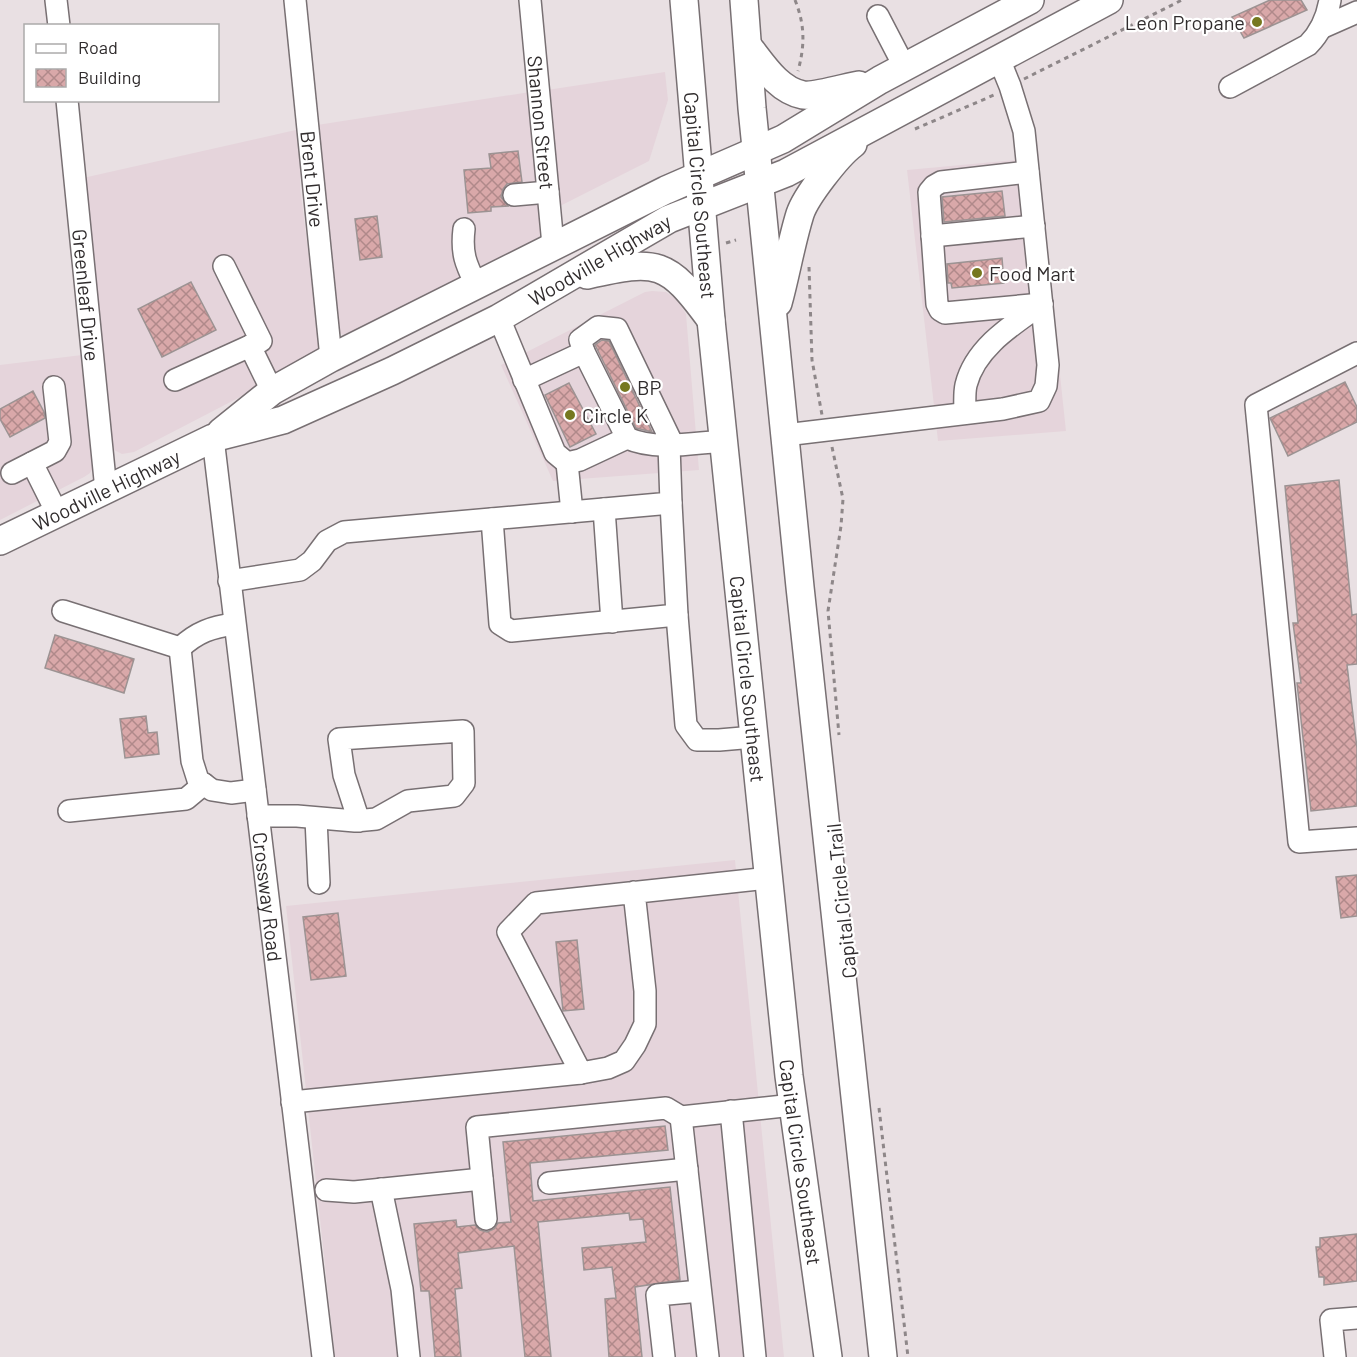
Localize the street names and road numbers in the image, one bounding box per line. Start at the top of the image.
street label: Shannon Street [523,54,560,191]
street label: Capital Circle Southeast [680,91,721,300]
street label: Brent Drive [296,130,330,229]
street label: Woodville Highway [524,209,675,310]
street label: Greenleaf Drive [68,228,105,362]
street label: Woodville Highway [29,444,184,535]
street label: Capital Circle Southeast [725,574,771,783]
street label: Capital Circle Trail [821,822,861,980]
street label: Crossway Road [248,831,288,963]
street label: Capital Circle Southeast [775,1058,827,1266]

